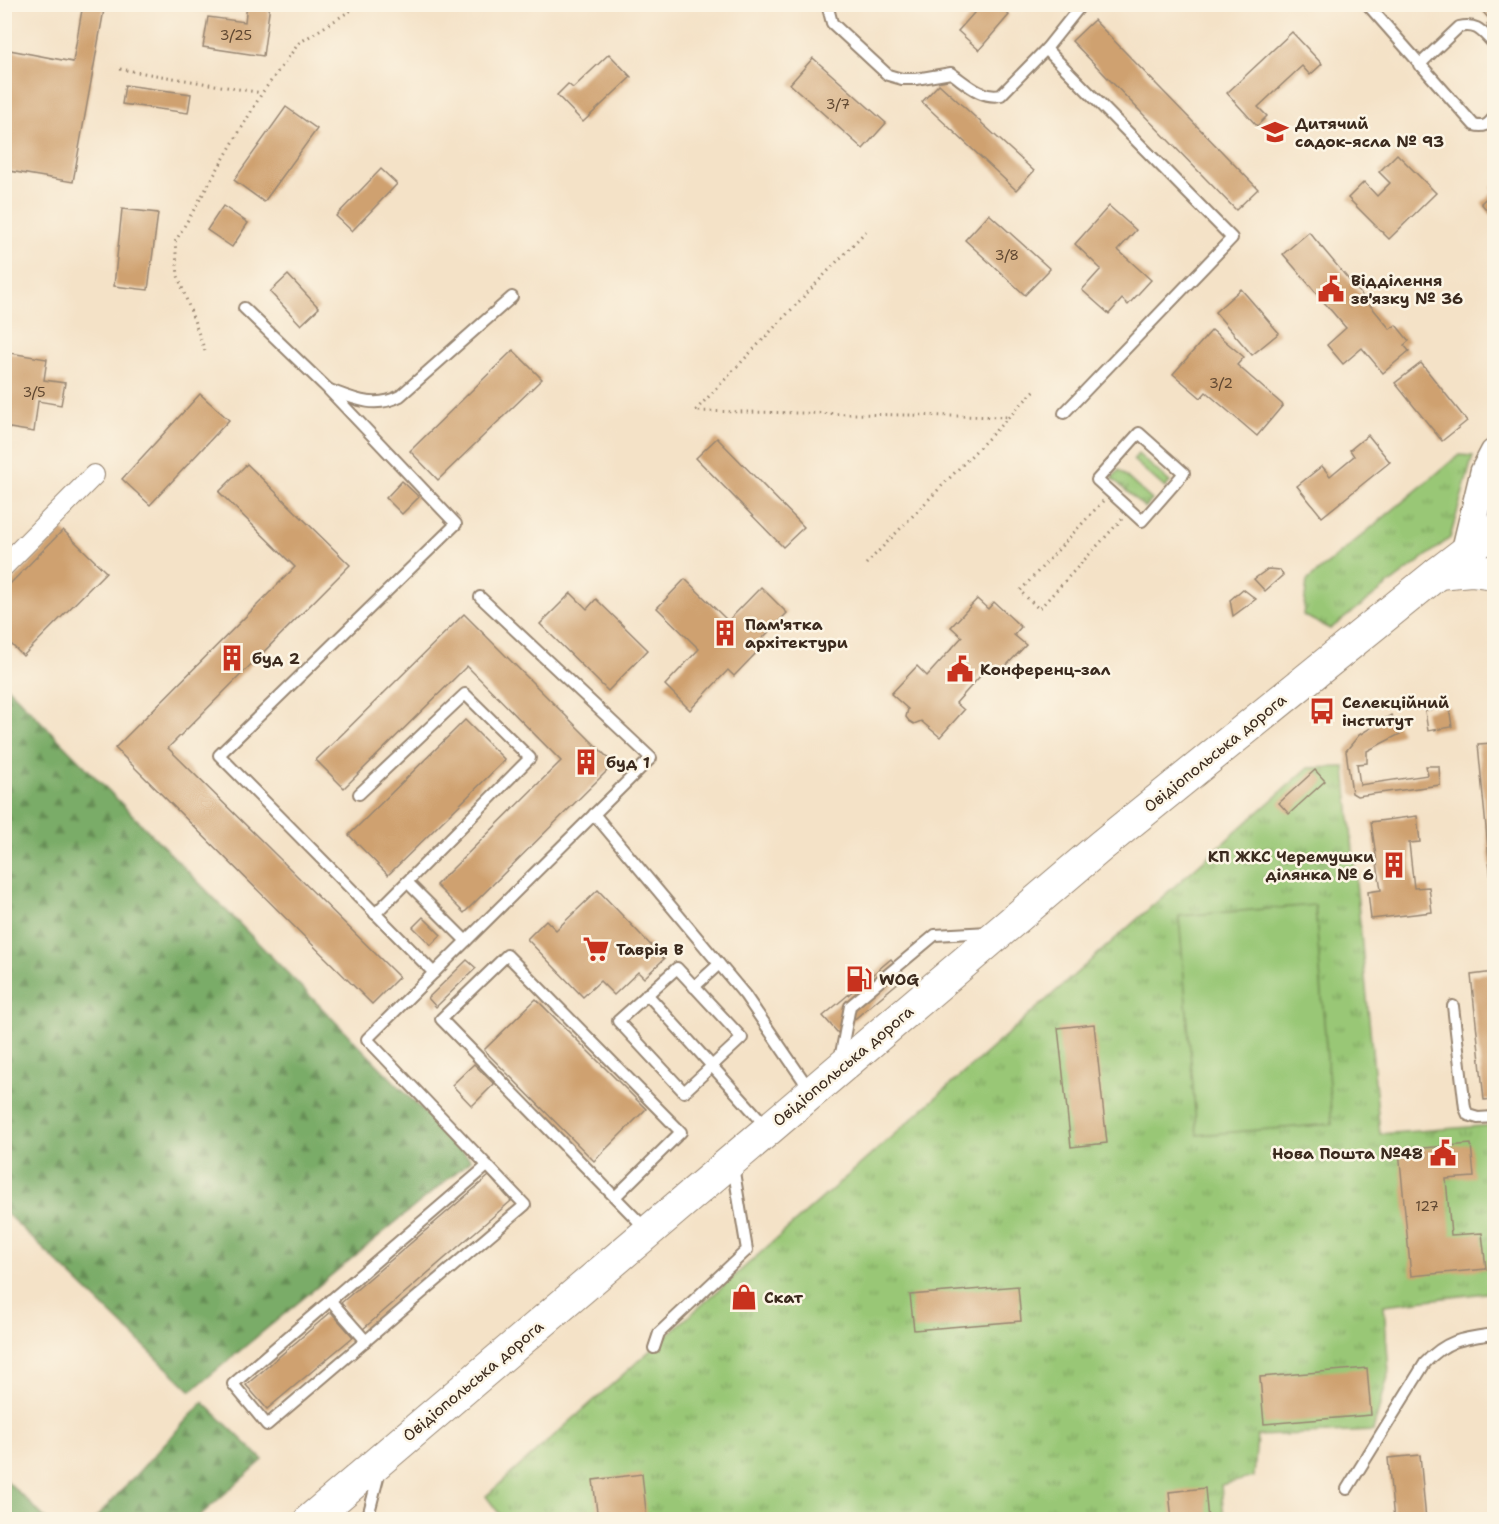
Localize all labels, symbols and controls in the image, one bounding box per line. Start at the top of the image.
house number: 3/25 [220,26,252,44]
house number: 3/7 [826,95,850,113]
place label: Дитячий садок-ясла № 93 [1295,113,1444,152]
school or university icon: Дитячий садок-ясла № 93 [1260,117,1290,147]
house number: 3/8 [995,246,1019,264]
place label: Відділення зв'язку № 36 [1351,270,1463,309]
public building icon: Відділення зв'язку № 36 [1316,274,1346,304]
house number: 3/2 [1209,374,1233,392]
house number: 3/5 [22,383,46,401]
place label: Пам'ятка архітектури [745,614,848,653]
building icon: Пам'ятка архітектури [710,618,740,648]
building icon: буд 2 [217,643,247,673]
place label: буд 2 [252,648,300,669]
public building icon: Конференц-зал [945,654,975,684]
place label: Конференц-зал [980,659,1111,680]
street label: Овідіопольська дорога [1139,689,1291,817]
place label: Селекційний інститут [1342,692,1449,731]
bus stop icon: Селекційний інститут [1307,696,1337,726]
building icon: буд 1 [571,747,601,777]
place label: буд 1 [606,752,650,773]
place label: КП ЖКС Черемушки ділянка № 6 [1208,846,1374,885]
building icon: КП ЖКС Черемушки ділянка № 6 [1379,850,1409,880]
supermarket icon: Таврія В [581,934,611,964]
place label: Таврія В [616,939,684,960]
fuel station icon: WOG [844,964,874,994]
place label: WOG [879,969,919,990]
street label: Овідіопольська дорога [768,1001,918,1131]
public building icon: Нова Пошта №48 [1428,1138,1458,1168]
place label: Нова Пошта №48 [1272,1143,1423,1164]
house number: 127 [1415,1197,1439,1215]
shop icon: Скат [729,1282,759,1312]
place label: Скат [764,1287,803,1308]
street label: Овідіопольська дорога [398,1316,548,1446]

